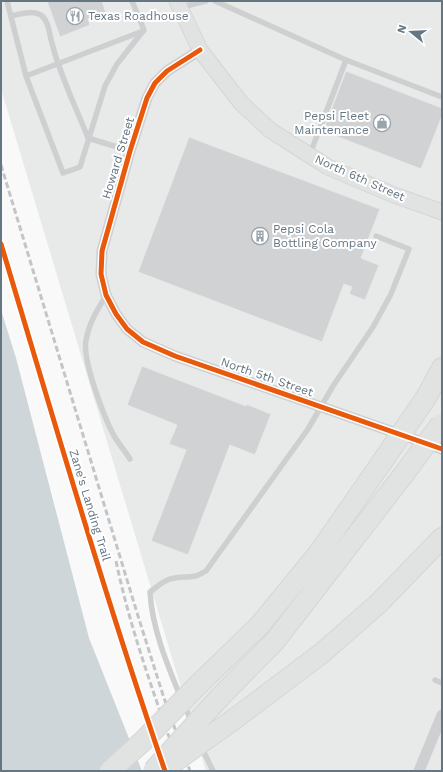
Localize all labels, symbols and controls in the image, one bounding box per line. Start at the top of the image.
restaurant icon: Texas Roadhouse [65,6,85,26]
place label: Texas Roadhouse [88,9,189,23]
north arrow [391,12,431,52]
text: N [395,23,409,35]
place label: Pepsi Fleet Maintenance [294,109,369,137]
shop icon: Pepsi Fleet Maintenance [372,113,392,133]
street label: Howard Street [99,115,137,201]
street label: North 6th Street [313,152,407,204]
place label: Pepsi Cola Bottling Company [273,222,377,250]
building icon: Pepsi Cola Bottling Company [250,226,270,246]
street label: North 5th Street [219,355,315,399]
street label: Zane's Landing Trail [66,447,114,563]

